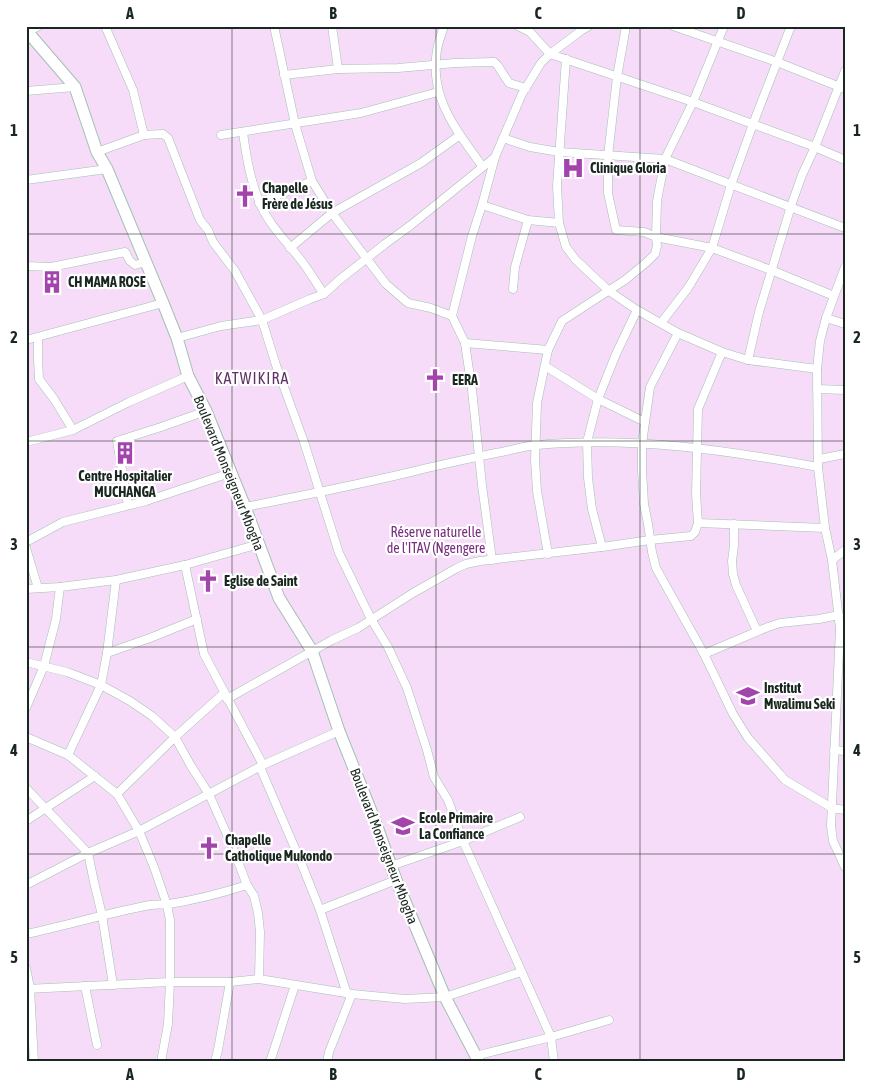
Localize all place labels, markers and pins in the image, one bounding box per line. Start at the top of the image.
hospital icon: Clinique Gloria [560,155,586,181]
place label: Clinique Gloria [590,160,667,176]
place label: Chapelle Frère de Jésus [262,180,333,212]
church icon: Chapelle Frère de Jésus [232,183,258,209]
building icon: CH MAMA ROSE [39,269,65,295]
place label: CH MAMA ROSE [68,274,146,290]
church icon: EERA [422,367,448,393]
place label: EERA [452,372,478,388]
building icon: Centre Hospitalier MUCHANGA [112,440,138,466]
place label: Centre Hospitalier MUCHANGA [78,468,173,500]
church icon: Eglise de Saint [195,568,221,594]
place label: Eglise de Saint [224,573,297,589]
place label: Institut Mwalimu Seki [764,680,835,712]
school or university icon: Institut Mwalimu Seki [735,683,761,709]
place label: Ecole Primaire La Confiance [419,810,493,842]
school or university icon: Ecole Primaire La Confiance [390,813,416,839]
place label: Chapelle Catholique Mukondo [225,832,333,864]
church icon: Chapelle Catholique Mukondo [196,835,222,861]

